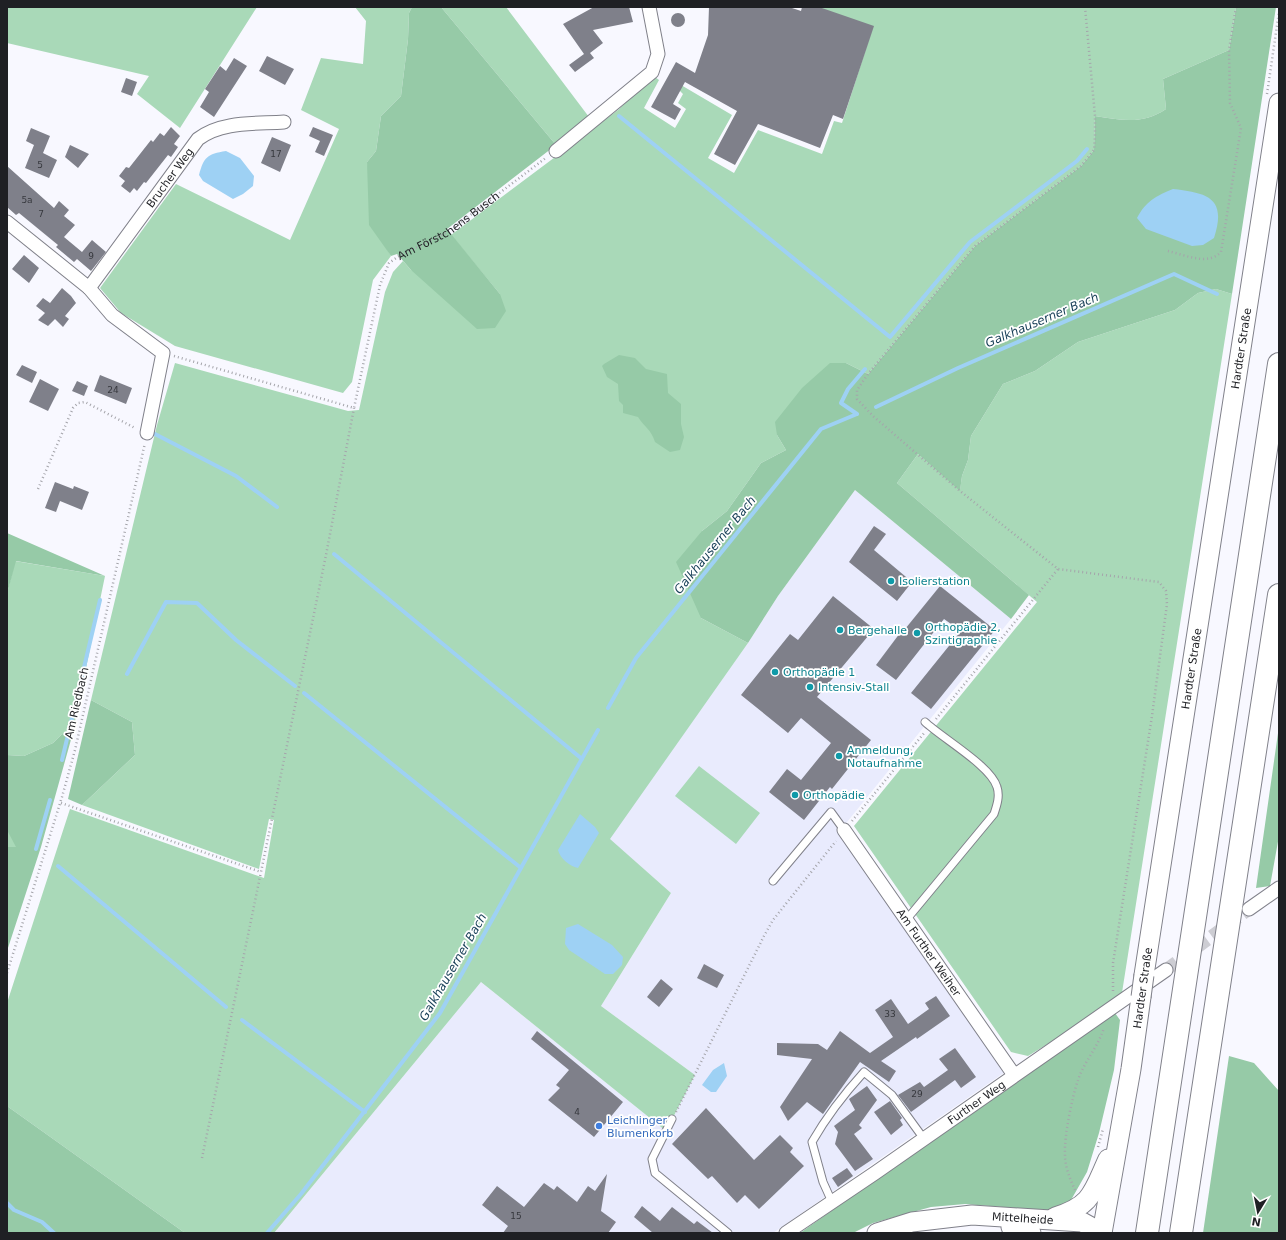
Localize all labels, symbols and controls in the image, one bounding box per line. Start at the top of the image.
street label: Brucher Weg [144,145,196,210]
house number: 17 [270,149,282,159]
house number: 5 [37,160,43,170]
street label: Am Förstchens Busch [395,189,502,262]
house number: 5a [21,195,33,205]
house number: 7 [38,209,44,219]
house number: 9 [88,251,94,261]
water label: Galkhauserner Bach [983,290,1101,350]
street label: Hardter Straße [1228,307,1254,390]
house number: 24 [107,385,119,395]
water label: Galkhauserner Bach [671,493,759,597]
place label: Isolierstation [899,575,970,588]
marker: Isolierstation [886,576,896,586]
place label: Orthopädie 2, Szintigraphie [925,621,1001,647]
place label: Bergehalle [848,624,907,637]
marker: Bergehalle [835,625,845,635]
street label: Hardter Straße [1179,627,1204,710]
marker: Orthopädie 2, Szintigraphie [912,628,922,638]
street label: Am Riedbach [62,666,92,740]
place label: Orthopädie 1 [783,666,855,679]
marker: Orthopädie 1 [770,667,780,677]
place label: Intensiv-Stall [818,681,889,694]
marker: Intensiv-Stall [805,682,815,692]
place label: Anmeldung, Notaufnahme [847,744,922,770]
marker: Anmeldung, Notaufnahme [834,751,844,761]
place label: Orthopädie [803,789,865,802]
marker: Orthopädie [790,790,800,800]
street label: Am Further Weiher [894,906,964,999]
water label: Galkhauserner Bach [417,911,489,1023]
street label: Hardter Straße [1131,946,1155,1029]
house number: 33 [884,1009,896,1019]
street label: Further Weg [945,1078,1008,1127]
house number: 29 [911,1089,923,1099]
house number: 4 [574,1107,580,1117]
place label: Leichlinger Blumenkorb [607,1114,673,1140]
marker: Leichlinger Blumenkorb [594,1121,604,1131]
north arrow [1238,1192,1278,1232]
street label: Mittelheide [992,1210,1054,1227]
house number: 15 [510,1211,522,1221]
text: N [1251,1214,1262,1229]

